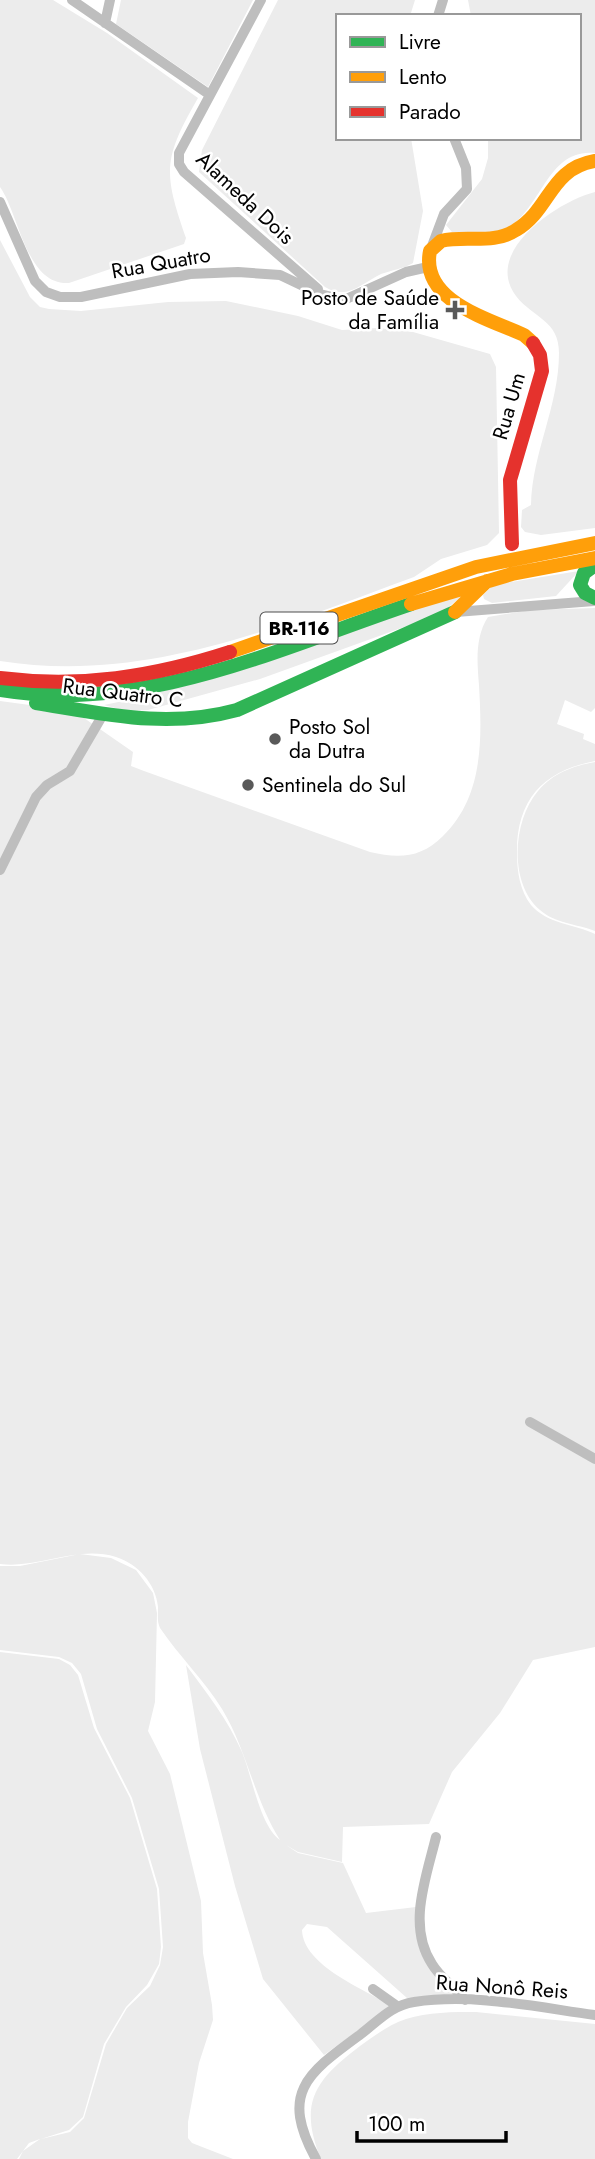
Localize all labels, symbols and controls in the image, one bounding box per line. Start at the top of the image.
legend [336,14,581,140]
text: Livre [399,27,441,57]
text: Lento [399,62,447,92]
text: Parado [399,97,461,127]
street label: Alameda Dois [189,145,301,251]
street label: Rua Quatro [109,240,213,286]
place label: Posto de Saúde da Família [301,283,439,337]
marker: Posto de Saúde da Família [445,300,465,320]
street label: Rua Um [485,369,533,443]
road number: BR-116 [260,612,338,643]
street label: Rua Quatro C [61,671,185,715]
place label: Posto Sol da Dutra [289,712,370,766]
marker: Posto Sol da Dutra [267,731,283,747]
place label: Sentinela do Sul [262,770,406,800]
marker: Sentinela do Sul [240,777,256,793]
street label: Rua Nonô Reis [435,1967,569,2007]
scale bar [357,2100,506,2144]
text: 100 m [368,2109,425,2139]

